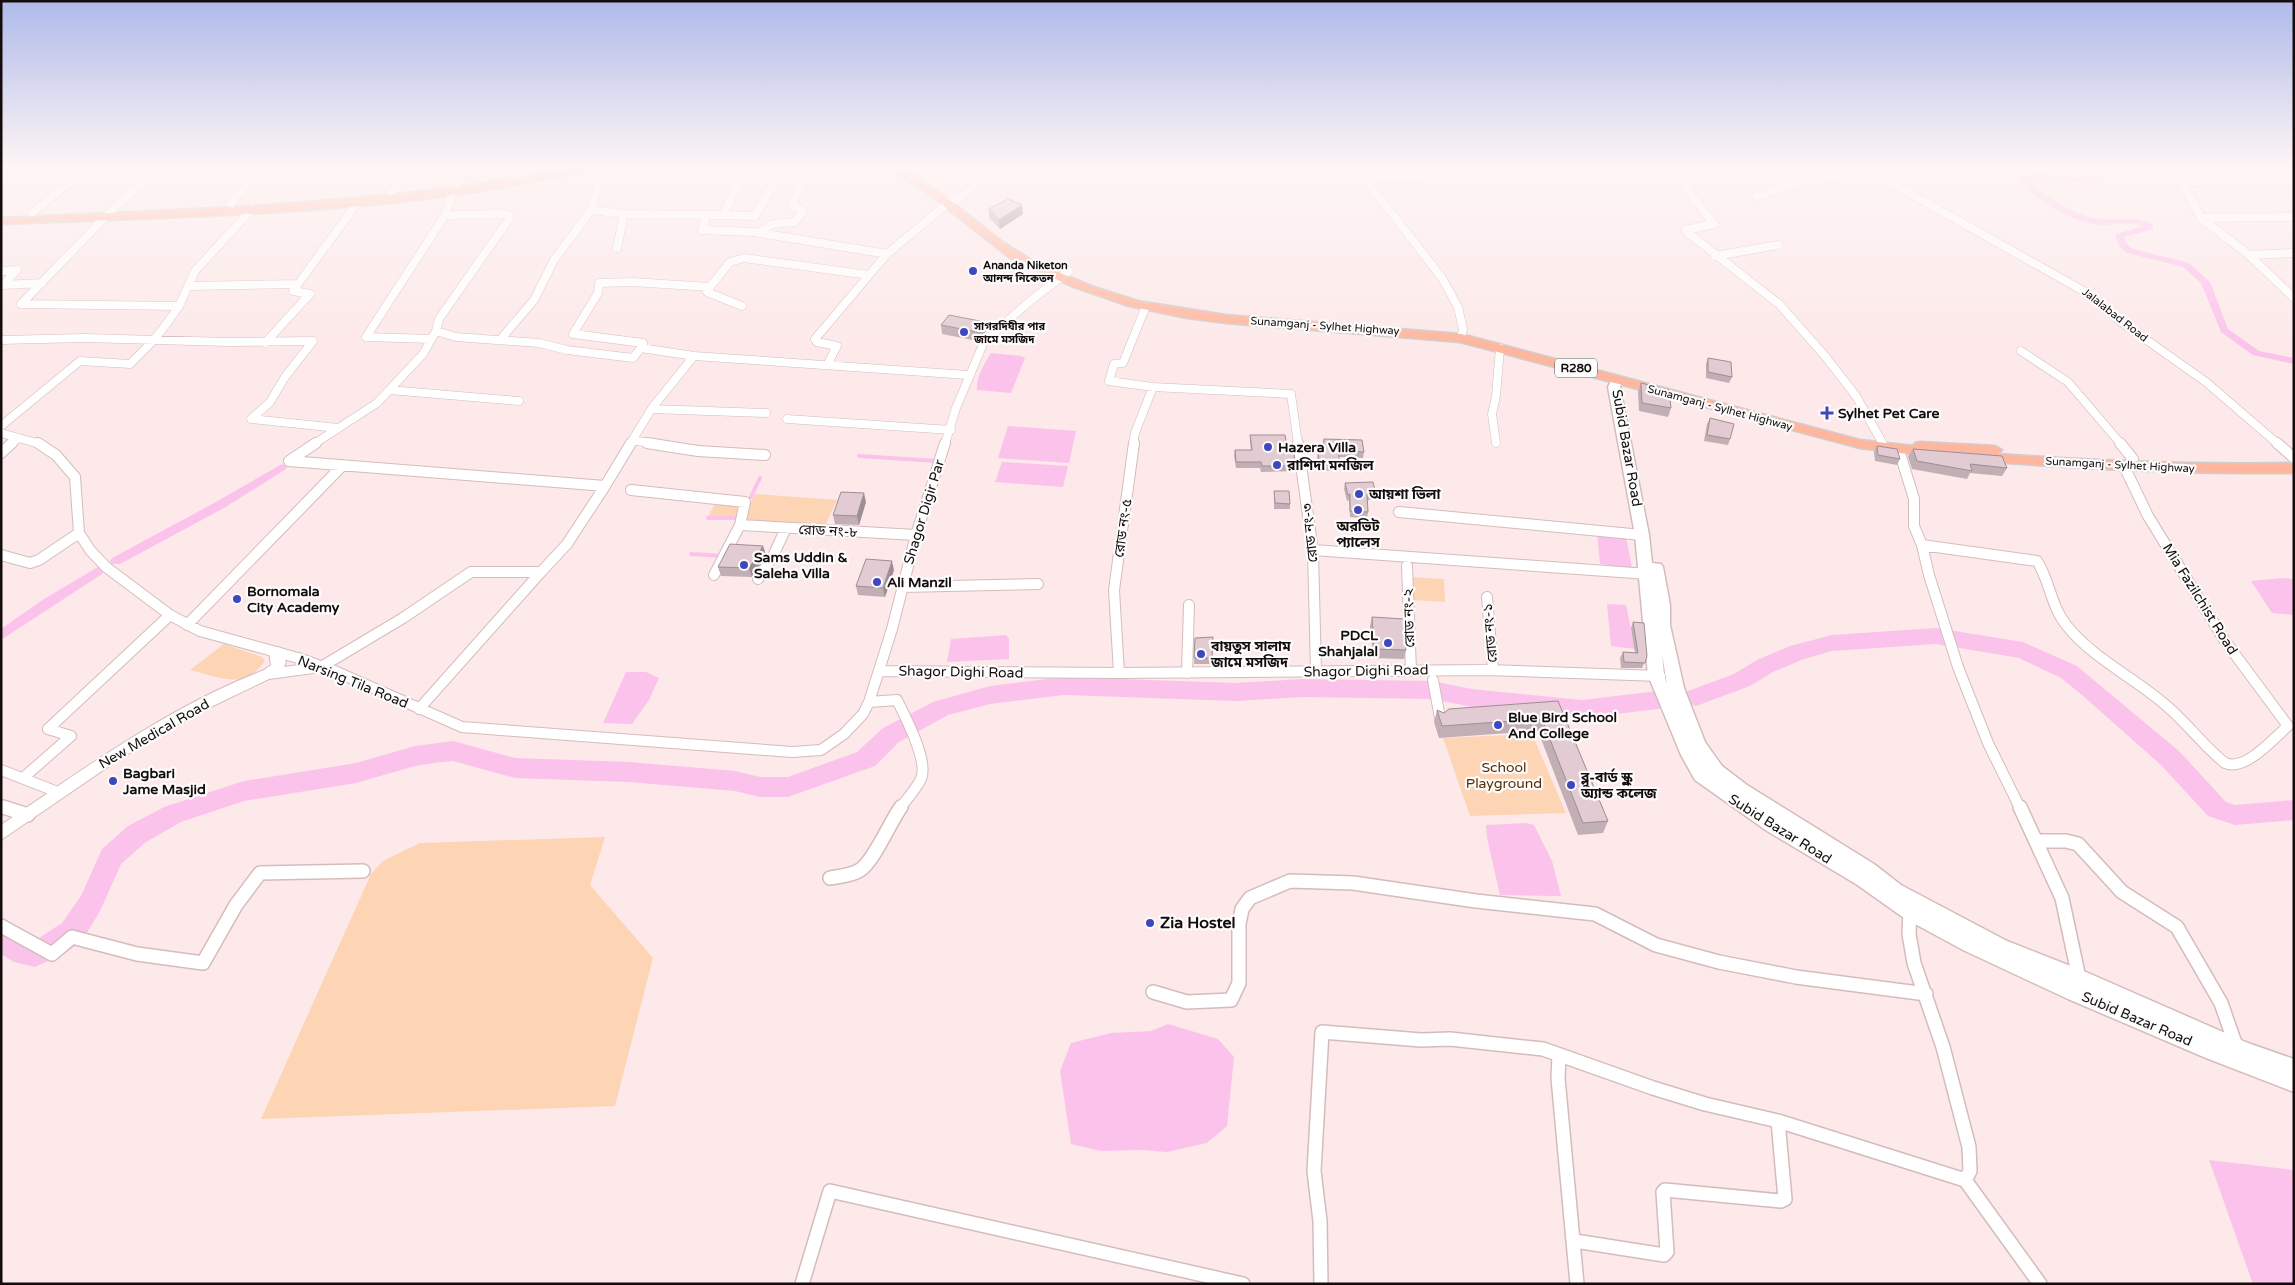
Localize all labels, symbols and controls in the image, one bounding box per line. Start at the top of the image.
place label: Ananda Niketon আনন্দ নিকেতন [982,259,1068,285]
marker: Ananda Niketon আনন্দ নিকেতন [967,265,979,277]
street label: Jalalabad Road [2080,285,2150,345]
street label: Sunamganj - Sylhet Highway [1250,314,1400,338]
place label: সাগরদিঘীর পার জামে মসজিদ [973,320,1045,346]
marker: সাগরদিঘীর পার জামে মসজিদ [958,326,970,338]
road number: R280 [1555,358,1597,378]
street label: Sunamganj - Sylhet Highway [1646,382,1794,434]
street label: Subid Bazar Road [1608,388,1646,508]
place label: Sylhet Pet Care [1838,405,1939,422]
marker: Sylhet Pet Care [1820,406,1834,420]
place label: Hazera Villa [1278,439,1356,456]
marker: Hazera Villa [1262,441,1274,453]
street label: Sunamganj - Sylhet Highway [2045,455,2195,475]
street label: Shagor Digir Par [900,457,948,566]
place label: রাশিদা মনজিল [1286,457,1374,474]
marker: রাশিদা মনজিল [1271,459,1283,471]
place label: আয়শা ভিলা [1368,486,1441,503]
marker: আয়শা ভিলা [1353,488,1365,500]
street label: রোড নং-৫ [1110,497,1136,559]
street label: রোড নং-৩ [1298,503,1322,563]
marker: অরভিট প্যালেস [1352,504,1364,516]
place label: অরভিট প্যালেস [1336,518,1381,551]
street label: রোড নং-৮ [798,521,858,541]
street label: Mia Fazilchist Road [2159,540,2241,658]
place label: Sams Uddin & Saleha Villa [754,549,848,582]
marker: Sams Uddin & Saleha Villa [738,559,750,571]
place label: Ali Manzil [887,574,952,591]
marker: Ali Manzil [871,576,883,588]
place label: Bornomala City Academy [247,583,340,616]
street label: রোড নং-২ [1399,587,1419,648]
marker: Bornomala City Academy [231,593,243,605]
street label: রোড নং-১ [1479,603,1501,663]
place label: PDCL Shahjalal [1318,627,1379,660]
marker: PDCL Shahjalal [1382,637,1394,649]
place label: বায়তুস সালাম জামে মসজিদ [1210,638,1291,671]
marker: বায়তুস সালাম জামে মসজিদ [1195,648,1207,660]
street label: Narsing Tila Road [295,652,411,712]
street label: Shagor Dighi Road [1303,661,1429,681]
street label: Shagor Dighi Road [898,662,1024,682]
street label: New Medical Road [96,695,212,773]
place label: Blue Bird School And College [1508,709,1617,742]
marker: Blue Bird School And College [1492,719,1504,731]
park label: School Playground [1466,759,1542,792]
place label: Bagbari Jame Masjid [122,765,206,798]
place label: ব্লু-বার্ড স্কুল অ্যান্ড কলেজ [1580,767,1657,802]
marker: Bagbari Jame Masjid [107,775,119,787]
marker: ব্লু-বার্ড স্কুল অ্যান্ড কলেজ [1565,779,1577,791]
street label: Subid Bazar Road [1725,790,1835,868]
place label: Zia Hostel [1160,913,1236,933]
marker: Zia Hostel [1144,917,1156,929]
street label: Subid Bazar Road [2079,988,2195,1050]

